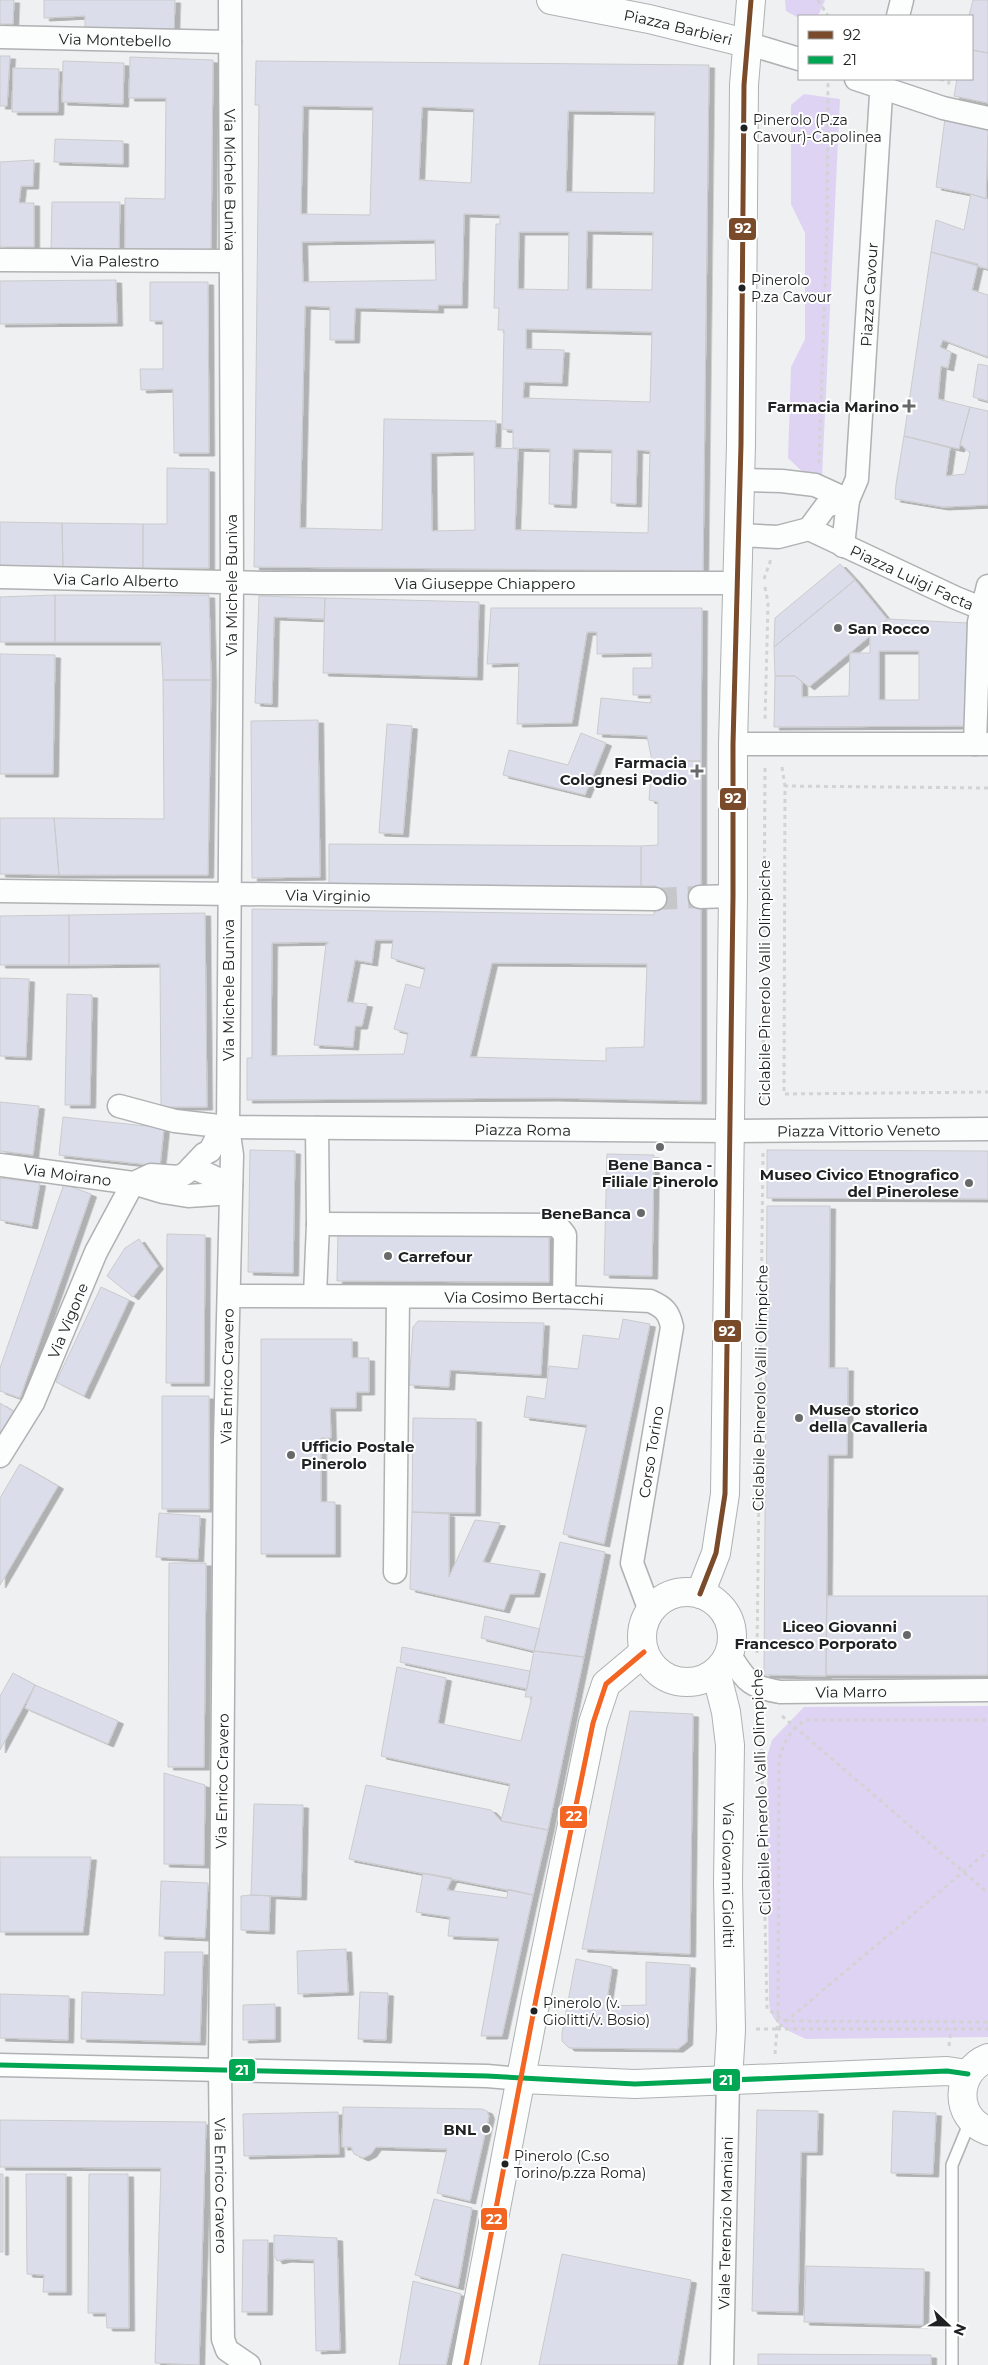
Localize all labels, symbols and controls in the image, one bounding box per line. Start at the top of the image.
street label: Piazza Barbieri [622,5,735,49]
legend [798,15,973,80]
text: 92 [843,25,861,44]
street label: Via Montebello [59,29,171,50]
text: 21 [843,50,857,69]
street label: Via Michele Buniva [221,109,240,251]
place label: Pinerolo (P.za Cavour)-Capolinea [753,111,882,146]
marker: Pinerolo (P.za Cavour)-Capolinea [739,123,749,133]
line badge: 92 [728,217,757,241]
text: 92 [734,219,752,237]
street label: Piazza Cavour [856,242,881,347]
street label: Via Palestro [71,251,159,270]
place label: Pinerolo P.za Cavour [751,271,832,306]
marker: Pinerolo P.za Cavour [737,283,747,293]
place label: Farmacia Marino [767,397,899,416]
marker: Farmacia Marino [903,400,915,412]
street label: Via Michele Buniva [222,514,241,656]
street label: Piazza Luigi Facta [847,540,977,614]
street label: Via Carlo Alberto [53,569,179,591]
street label: Via Giuseppe Chiappero [394,574,575,593]
place label: San Rocco [848,619,930,638]
marker: San Rocco [832,622,844,634]
place label: Farmacia Colognesi Podio [560,753,687,789]
marker: Farmacia Colognesi Podio [691,765,703,777]
line badge: 92 [719,787,747,811]
text: 92 [724,789,742,807]
street label: Ciclabile Pinerolo Valli Olimpiche [755,860,774,1106]
street label: Via Virginio [285,885,371,905]
street label: Via Michele Buniva [219,919,238,1061]
street label: Piazza Roma [474,1119,571,1139]
street label: Piazza Vittorio Veneto [777,1120,940,1140]
marker: Bene Banca - Filiale Pinerolo [654,1141,666,1153]
place label: Bene Banca - Filiale Pinerolo [602,1155,718,1191]
street label: Via Moirano [22,1159,113,1189]
place label: Museo Civico Etnografico del Pinerolese [760,1165,959,1201]
marker: Museo Civico Etnografico del Pinerolese [963,1177,975,1189]
place label: BeneBanca [541,1204,631,1223]
marker: BeneBanca [635,1207,647,1219]
place label: Carrefour [398,1247,473,1266]
marker: Carrefour [382,1250,394,1262]
street label: Ciclabile Pinerolo Valli Olimpiche [748,1265,772,1511]
street label: Via Vigone [43,1280,92,1361]
street label: Via Cosimo Bertacchi [444,1287,604,1308]
street label: Via Enrico Cravero [216,1308,238,1444]
line badge: 92 [713,1319,742,1343]
text: 92 [718,1322,736,1340]
place label: Museo storico della Cavalleria [809,1400,928,1436]
street label: Corso Torino [634,1405,668,1499]
marker: Museo storico della Cavalleria [793,1412,805,1424]
place label: Ufficio Postale Pinerolo [301,1437,414,1473]
marker: Ufficio Postale Pinerolo [285,1449,297,1461]
place label: Liceo Giovanni Francesco Porporato [735,1617,897,1653]
marker: Liceo Giovanni Francesco Porporato [901,1629,913,1641]
street label: Ciclabile Pinerolo Valli Olimpiche [747,1668,775,1916]
street label: Via Marro [815,1681,887,1701]
street label: Via Enrico Cravero [211,1713,233,1849]
street label: Via Giovanni Giolitti [718,1802,739,1949]
line badge: 22 [559,1805,588,1829]
text: 22 [566,1807,582,1825]
place label: Pinerolo (v. Giolitti/v. Bosio) [543,1994,650,2029]
marker: Pinerolo (v. Giolitti/v. Bosio) [529,2006,539,2016]
line badge: 21 [228,2058,256,2082]
text: 21 [235,2061,249,2079]
line badge: 21 [712,2068,741,2092]
text: 21 [719,2071,733,2089]
street label: Via Enrico Cravero [211,2118,232,2254]
place label: BNL [443,2120,476,2139]
marker: BNL [480,2123,492,2135]
street label: Viale Terenzio Mamiani [714,2136,736,2310]
place label: Pinerolo (C.so Torino/p.zza Roma) [514,2147,646,2182]
marker: Pinerolo (C.so Torino/p.zza Roma) [500,2159,510,2169]
line badge: 22 [480,2207,508,2231]
text: 22 [486,2210,502,2228]
north arrow [923,2300,973,2350]
text: N [950,2321,971,2338]

